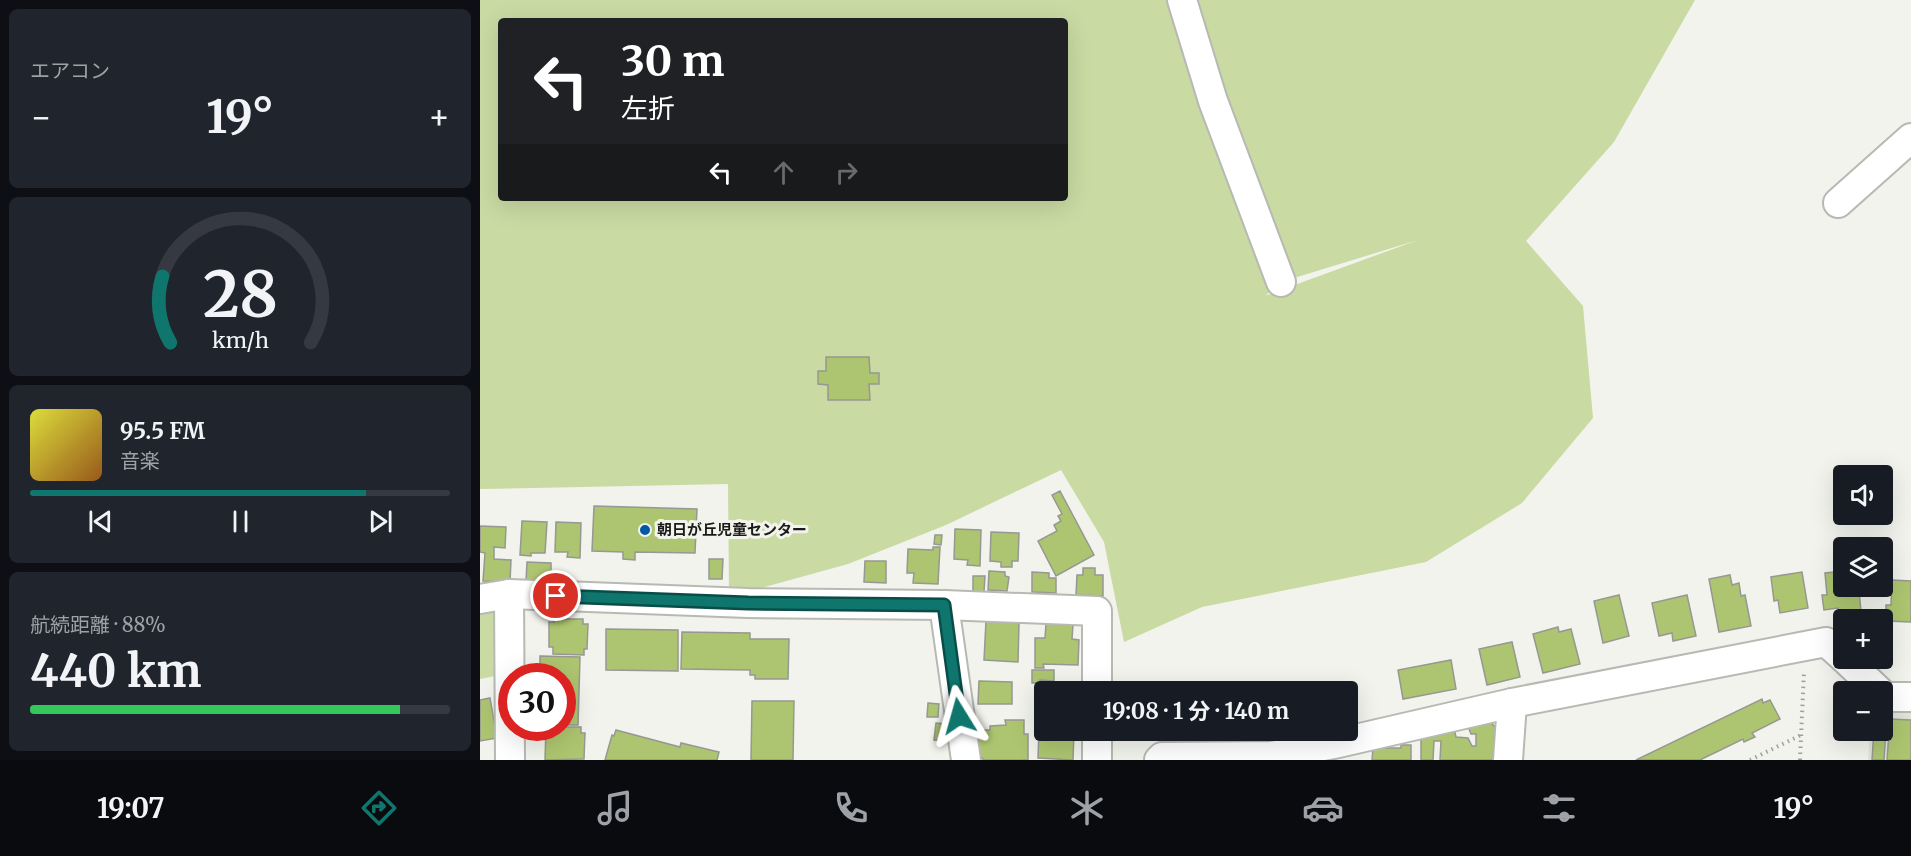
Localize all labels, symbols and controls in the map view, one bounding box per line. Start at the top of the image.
text: 30 m [621,35,725,87]
icon: left [522,42,600,120]
text: エアコン [30,58,110,83]
text: 19° [206,89,274,145]
text: 左折 [621,91,675,125]
text: − [30,97,52,138]
text: + [428,97,450,138]
icon: left [704,156,737,189]
icon: ahead [767,156,800,189]
icon: right [830,156,863,189]
text: 28 [203,256,277,334]
text: km/h [212,328,268,355]
text: 95.5 FM [120,417,205,445]
text: 音楽 [120,448,160,473]
map controls [1833,465,1893,741]
button: sound [1833,465,1893,525]
icon: previous [84,505,117,538]
icon: pause [224,505,257,538]
icon: next [364,505,397,538]
place label: 朝日が丘児童センター [657,520,807,539]
marker: 朝日が丘児童センター [638,523,652,537]
button: layers [1833,537,1893,597]
pin [530,570,581,621]
icon: arrive [539,579,572,612]
button: + [1833,609,1893,669]
text: 航続距離 · 88% [30,612,166,637]
text: 440 km [30,643,202,699]
speed limit sign: 30 [498,663,576,741]
button: − [1833,681,1893,741]
position arrow [927,684,991,748]
text: 19:08 · 1 分 · 140 m [1103,697,1289,725]
icon: directions [358,787,400,829]
icon: music [594,787,636,829]
icon: phone [830,787,872,829]
icon: climate [1066,787,1108,829]
icon: car [1302,787,1344,829]
icon: filters [1538,787,1580,829]
text: 19:07 [97,791,164,825]
text: 19° [1773,791,1814,825]

